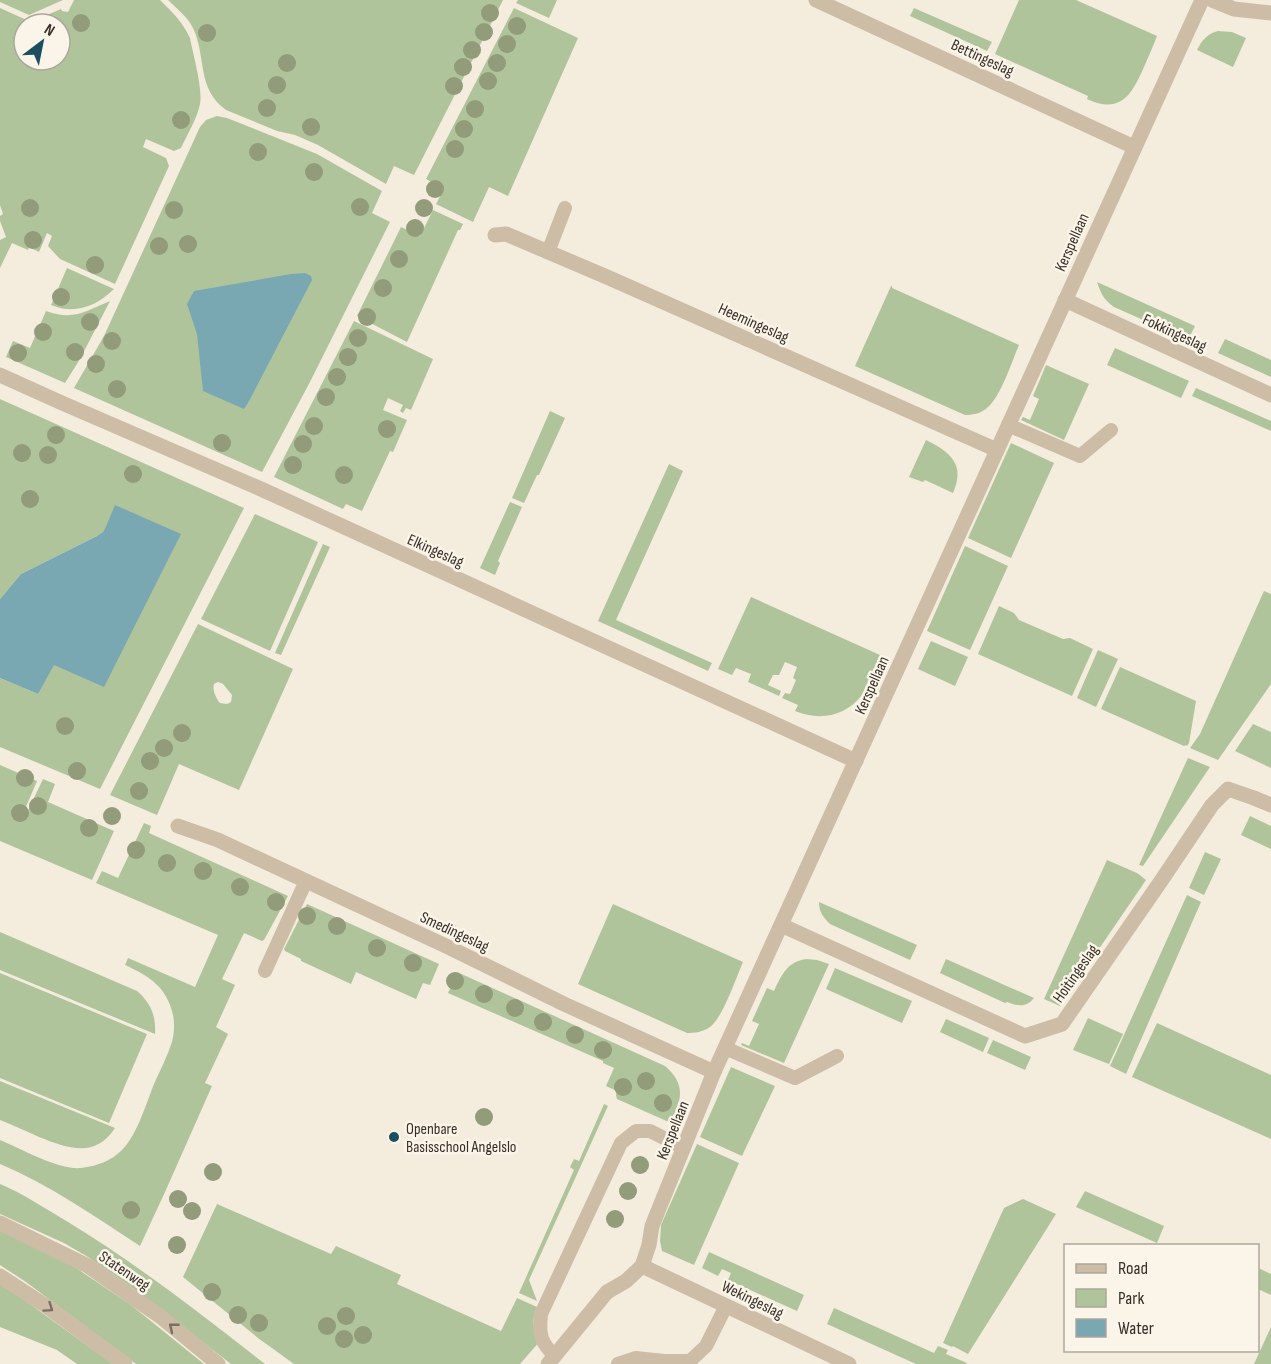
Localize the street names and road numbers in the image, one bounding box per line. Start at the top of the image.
street label: Bettingeslag [948,36,1017,81]
street label: Kerspellaan [1051,211,1094,275]
street label: Heemingeslag [715,299,792,347]
street label: Fokkingeslag [1139,310,1209,356]
street label: Elkingeslag [404,531,466,572]
street label: Kerspellaan [851,654,894,718]
street label: Smedingeslag [417,908,492,957]
street label: Hoitingeslag [1049,941,1103,1007]
street label: Kerspellaan [653,1098,694,1163]
street label: Statenweg [95,1247,153,1295]
street label: Wekingeslag [718,1277,786,1323]

